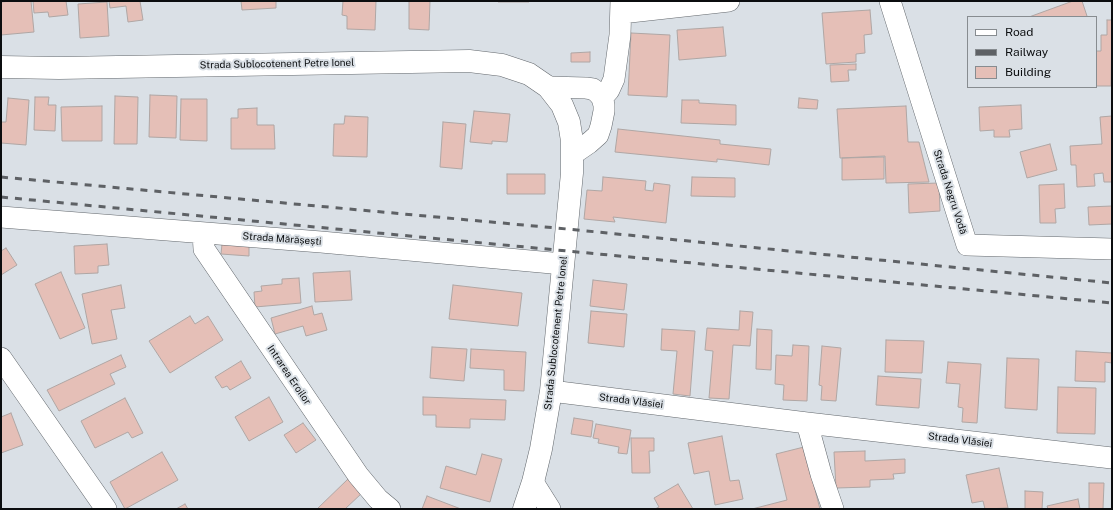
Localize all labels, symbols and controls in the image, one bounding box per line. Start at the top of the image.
legend [967,16,1097,88]
text: Road [1005,25,1033,39]
text: Railway [1005,45,1048,59]
street label: Strada Sublocotenent Petre Ionel [200,57,354,71]
text: Building [1005,65,1051,79]
street label: Strada Negru Vodă [931,148,969,236]
street label: Strada Mărășești [242,230,322,248]
street label: Strada Sublocotenent Petre Ionel [542,256,570,410]
street label: Intrarea Eroilor [265,343,313,407]
street label: Strada Vlăsiei [598,391,664,411]
street label: Strada Vlăsiei [927,430,993,450]

